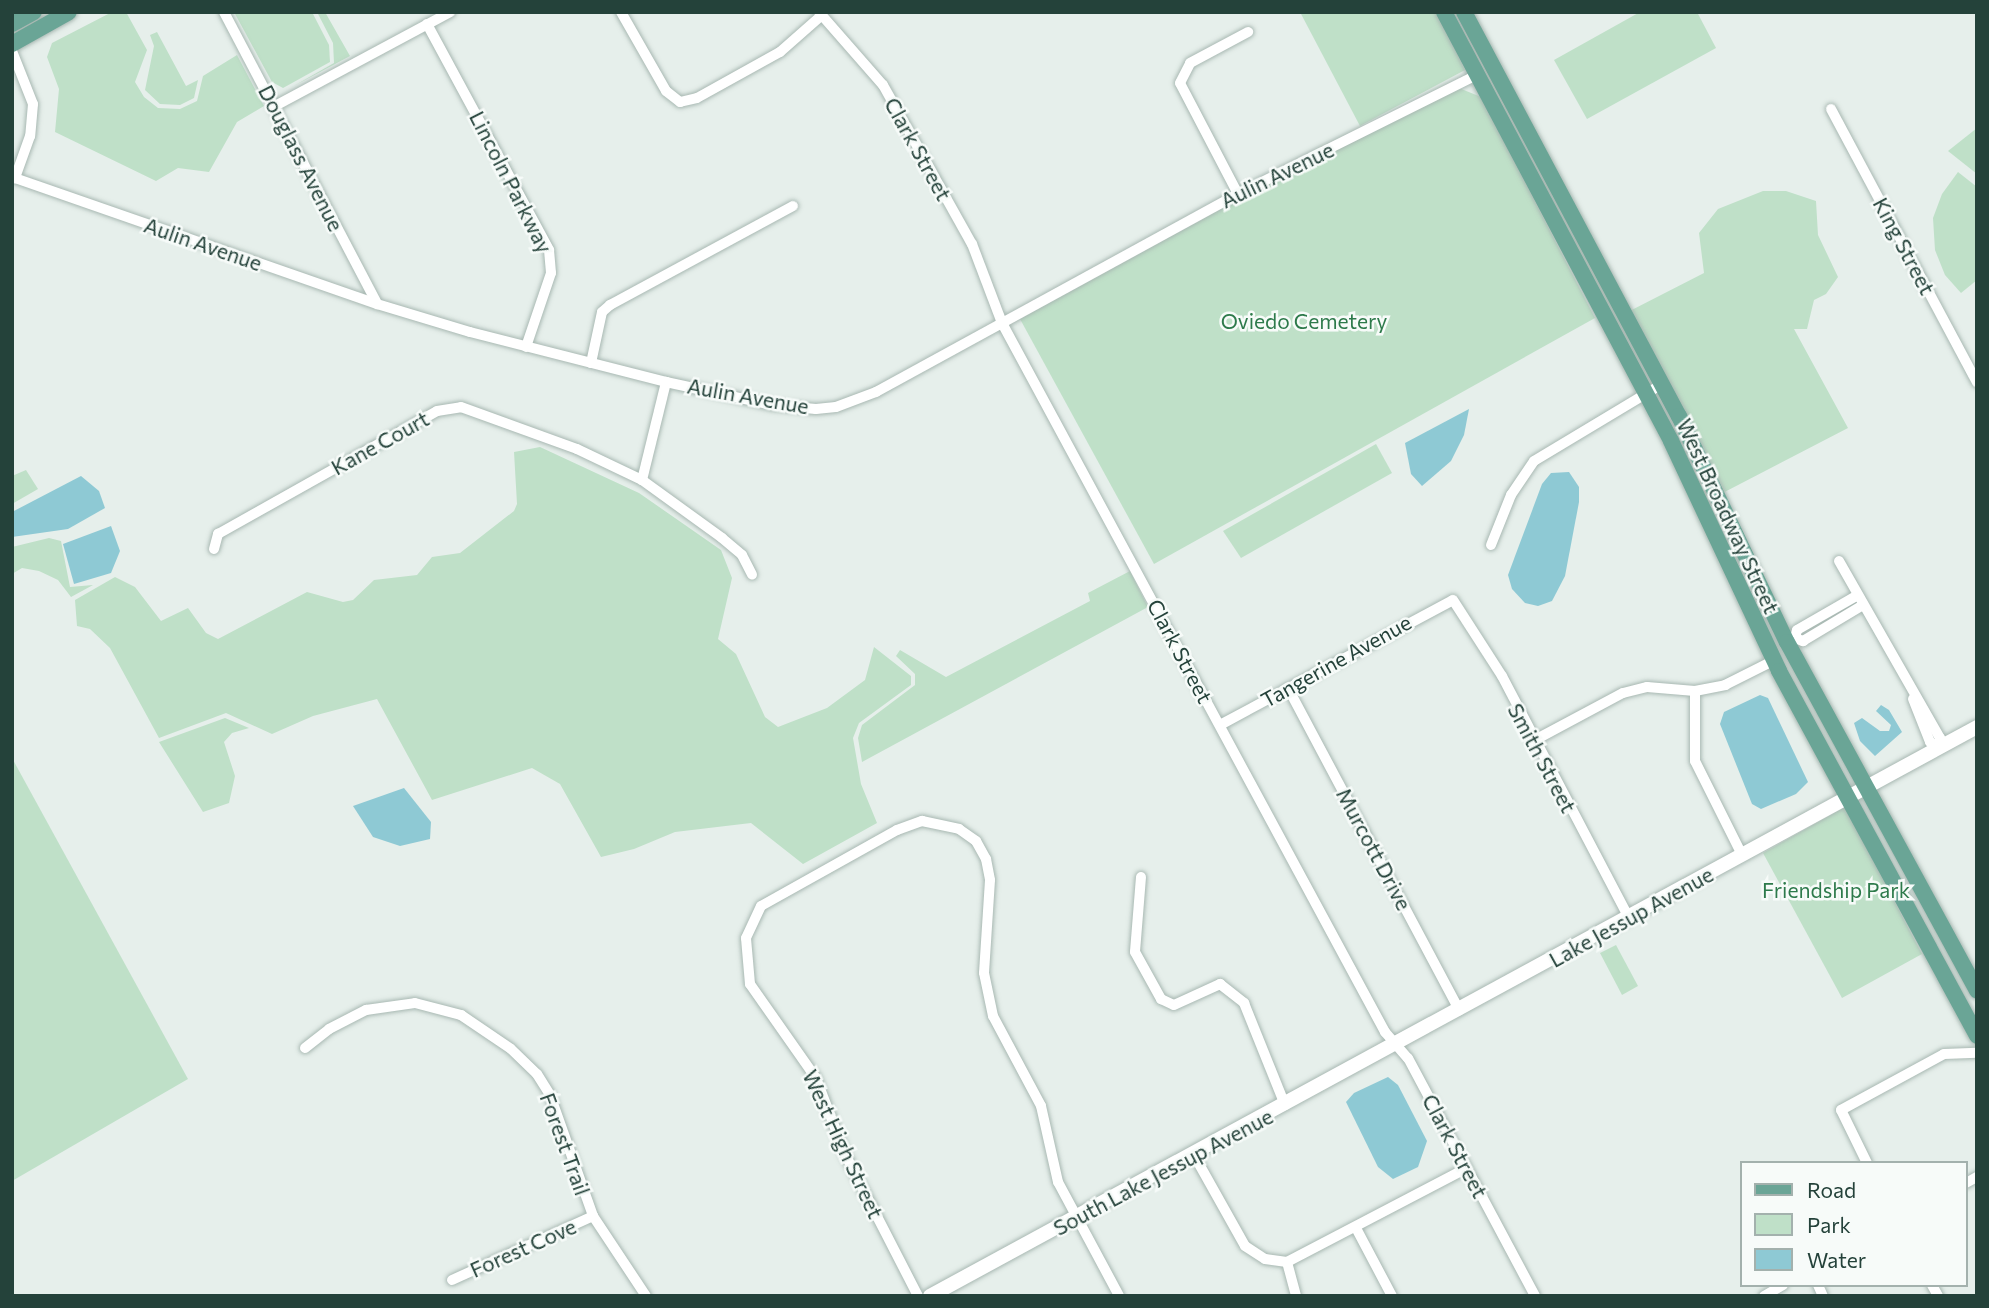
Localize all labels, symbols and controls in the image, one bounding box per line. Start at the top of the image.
street label: Douglass Avenue [253,81,349,235]
street label: Clark Street [879,93,957,205]
street label: Lincoln Parkway [464,107,558,257]
street label: Aulin Avenue [1216,137,1338,213]
street label: King Street [1868,193,1940,299]
street label: Aulin Avenue [141,212,265,276]
park label: Oviedo Cemetery [1221,308,1387,334]
street label: Aulin Avenue [685,373,811,419]
street label: Kane Court [327,406,433,480]
street label: West Broadway Street [1672,415,1784,617]
street label: Clark Street [1142,595,1218,707]
street label: Tangerine Avenue [1256,609,1416,713]
street label: Smith Street [1503,699,1581,817]
street label: Murcott Drive [1331,784,1417,914]
street label: Lake Jessup Avenue [1545,862,1717,972]
park label: Friendship Park [1762,877,1910,903]
street label: West High Street [798,1066,888,1222]
street label: Forest Trail [535,1089,595,1199]
street label: Clark Street [1417,1090,1493,1202]
street label: South Lake Jessup Avenue [1049,1103,1277,1241]
legend [1741,1161,1968,1287]
text: Road [1807,1177,1856,1202]
text: Park [1807,1212,1851,1237]
street label: Forest Cove [466,1213,580,1283]
text: Water [1807,1247,1866,1272]

